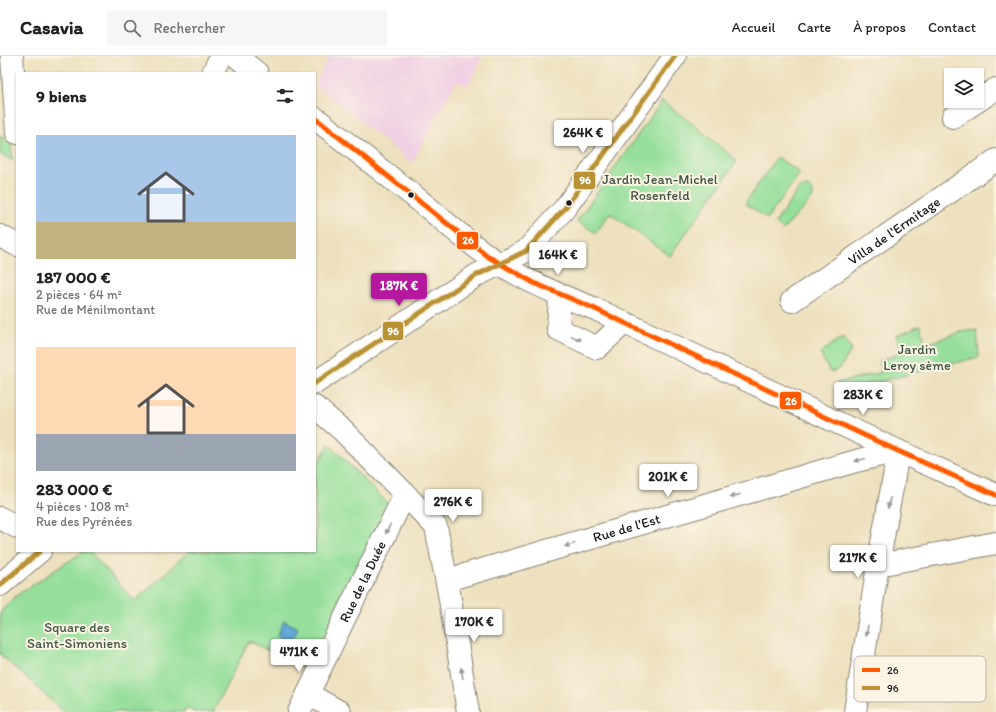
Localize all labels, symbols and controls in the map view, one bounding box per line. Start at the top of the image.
search box [107,10,387,46]
text: Casavia [20,16,83,39]
icon: search [121,17,143,39]
text: Rechercher [153,19,225,37]
text: Accueil [732,19,775,36]
text: Carte [797,19,831,36]
text: À propos [853,19,906,36]
text: Contact [928,19,976,36]
map controls [944,68,984,108]
button: layers [944,68,984,108]
icon: filters [274,85,296,107]
text: 9 biens [36,86,87,106]
pin: 264K € [550,120,616,154]
text: 264K € [563,125,603,140]
icon: home [130,161,202,233]
line badge: 96 [573,171,596,190]
park label: Jardin Jean-Michel Rosenfeld [602,171,718,204]
text: 96 [579,174,591,187]
unlabelled marker [406,190,416,200]
street label: Villa de l'Ermitage [845,193,944,268]
unlabelled marker [564,198,574,208]
line badge: 26 [456,231,479,250]
text: 26 [462,234,474,247]
pin: 164K € [525,242,591,276]
text: 164K € [538,247,578,262]
text: 187 000 € [36,267,110,287]
pin: 187K € [366,273,432,307]
text: 187K € [380,278,418,293]
text: 2 pièces · 64 m² [36,287,122,302]
text: Rue de Ménilmontant [36,302,155,317]
line badge: 96 [382,321,404,341]
text: 96 [387,325,399,338]
one-way arrow [570,335,581,341]
park label: Jardin Leroy sème [883,341,951,374]
icon: home [130,373,202,445]
pin: 283K € [830,382,896,416]
text: 283K € [843,387,883,402]
line badge: 26 [779,391,802,410]
text: 26 [785,395,797,408]
one-way arrow [854,457,866,463]
pin: 201K € [635,464,701,498]
text: 201K € [648,469,688,484]
text: 283 000 € [36,479,112,499]
pin: 276K € [420,489,486,523]
one-way arrow [729,493,741,499]
text: 276K € [434,494,472,509]
one-way arrow [886,497,892,509]
text: 4 pièces · 108 m² [36,499,129,514]
street label: Rue de l'Est [591,510,662,546]
text: Rue des Pyrénées [36,514,132,529]
one-way arrow [385,523,391,534]
street label: Rue de la Duée [335,538,390,625]
one-way arrow [564,542,576,548]
pin: 217K € [825,545,891,579]
text: 217K € [839,550,877,565]
pin: 170K € [441,609,507,643]
text: 170K € [454,614,494,629]
park label: Square des Saint-Simoniens [27,619,127,652]
one-way arrow [864,625,870,637]
pin: 471K € [266,639,332,673]
text: 471K € [280,644,318,659]
legend [854,656,986,702]
text: 26 [887,664,899,677]
one-way arrow [459,667,465,680]
text: 96 [887,682,899,695]

